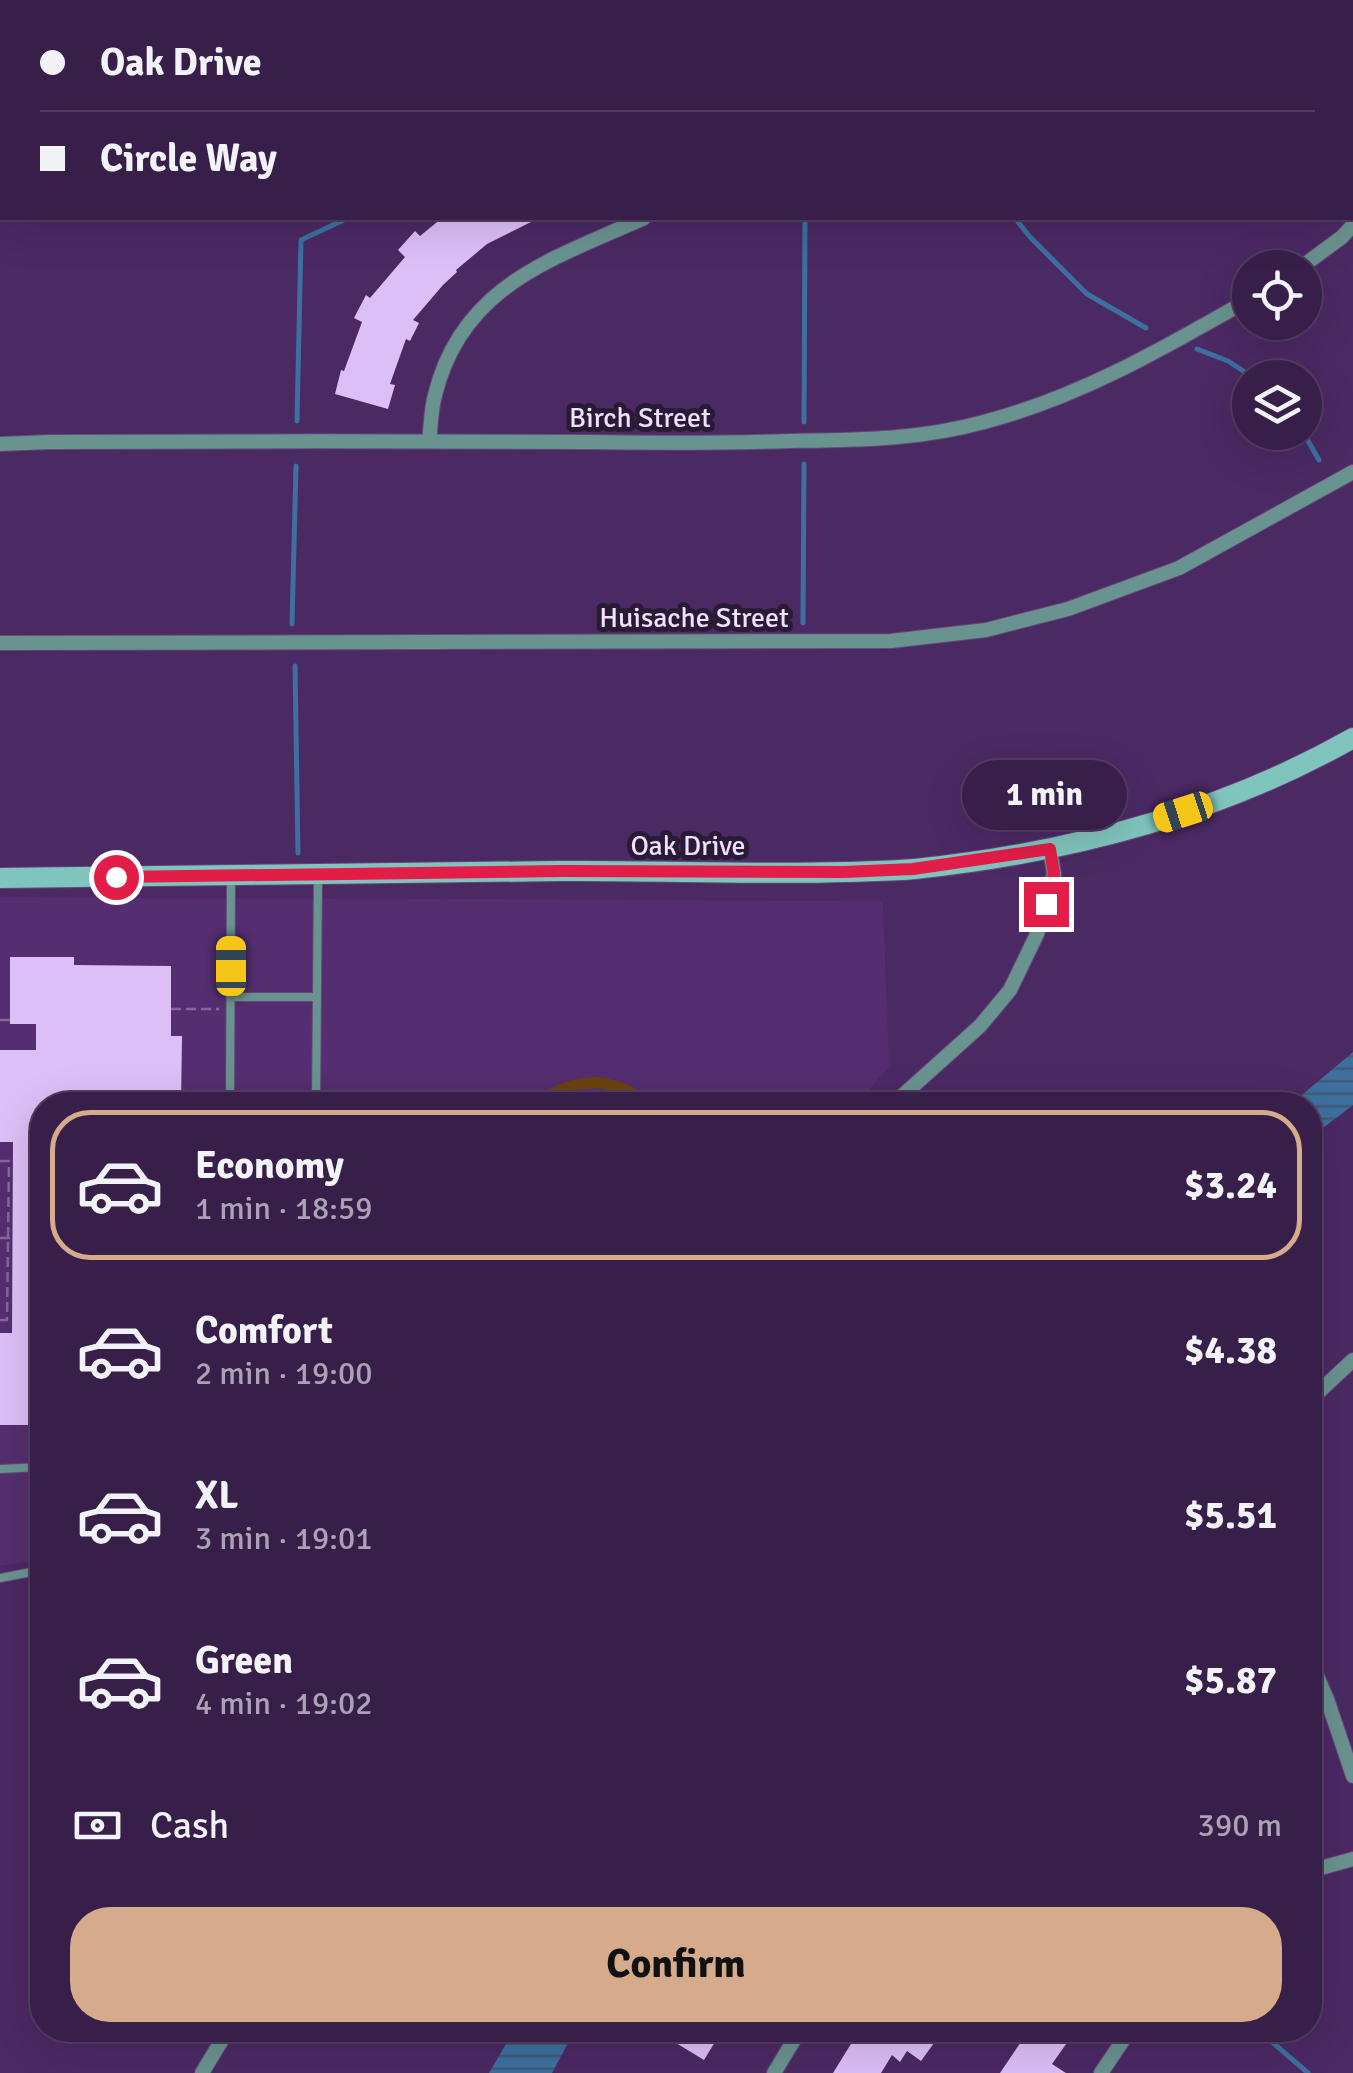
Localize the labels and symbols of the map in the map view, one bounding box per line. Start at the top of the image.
street label: Birch Street [569,401,711,435]
street label: Huisache Street [599,601,789,635]
callout: 1 min [964,759,1128,829]
car [1150,788,1216,836]
street label: Oak Drive [630,829,746,863]
route start [94,855,139,900]
route end [1024,882,1069,927]
car [216,936,246,996]

